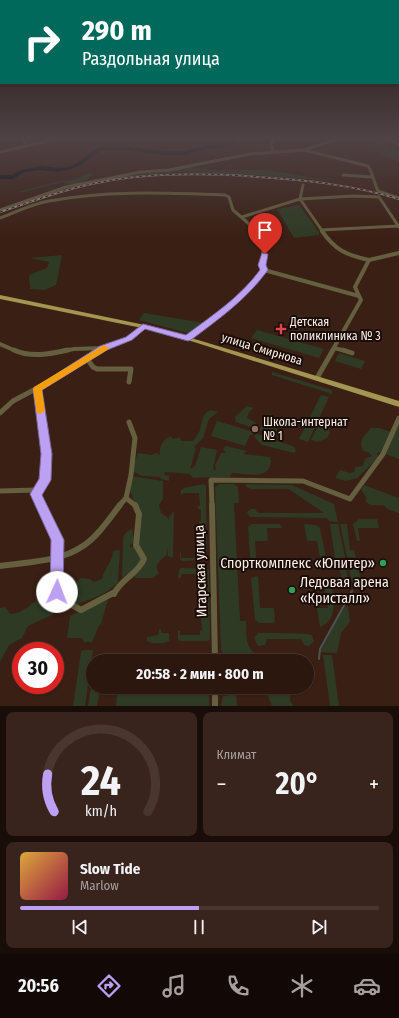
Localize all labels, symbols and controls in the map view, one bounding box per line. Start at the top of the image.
text: 290 m [82,14,152,47]
icon: right [16,16,68,68]
text: Раздольная улица [82,48,220,70]
pin [248,213,282,254]
icon: arrive [254,219,276,241]
place label: Детская поликлиника № 3 [289,315,381,343]
marker: Детская поликлиника № 3 [275,323,287,335]
street label: улица Смирнова [220,330,304,368]
place label: Школа-интернат № 1 [263,415,348,443]
marker: Школа-интернат № 1 [250,424,260,434]
street label: Игарская улица [190,524,211,617]
place label: Спорткомплекс «Юпитер» [220,555,375,572]
marker: Спорткомплекс «Юпитер» [378,558,388,568]
position arrow [36,571,78,613]
place label: Ледовая арена «Кристалл» [300,574,389,607]
marker: Ледовая арена «Кристалл» [287,585,297,595]
speed limit sign: 30 [12,642,64,694]
text: 20:58 · 2 мин · 800 m [136,665,264,683]
text: Климат [217,747,256,762]
text: 24 [80,756,121,806]
text: 20° [276,766,320,802]
text: − [217,771,226,798]
text: + [369,771,379,798]
text: km/h [85,803,117,820]
text: Slow Tide [80,860,140,878]
text: Marlow [80,878,119,893]
icon: previous [69,916,91,938]
icon: pause [188,916,210,938]
icon: next [308,916,330,938]
icon: directions [95,972,123,1000]
icon: music [160,972,188,1000]
icon: phone [224,972,252,1000]
icon: climate [288,972,316,1000]
icon: car [353,972,381,1000]
text: 20:56 [18,975,59,997]

